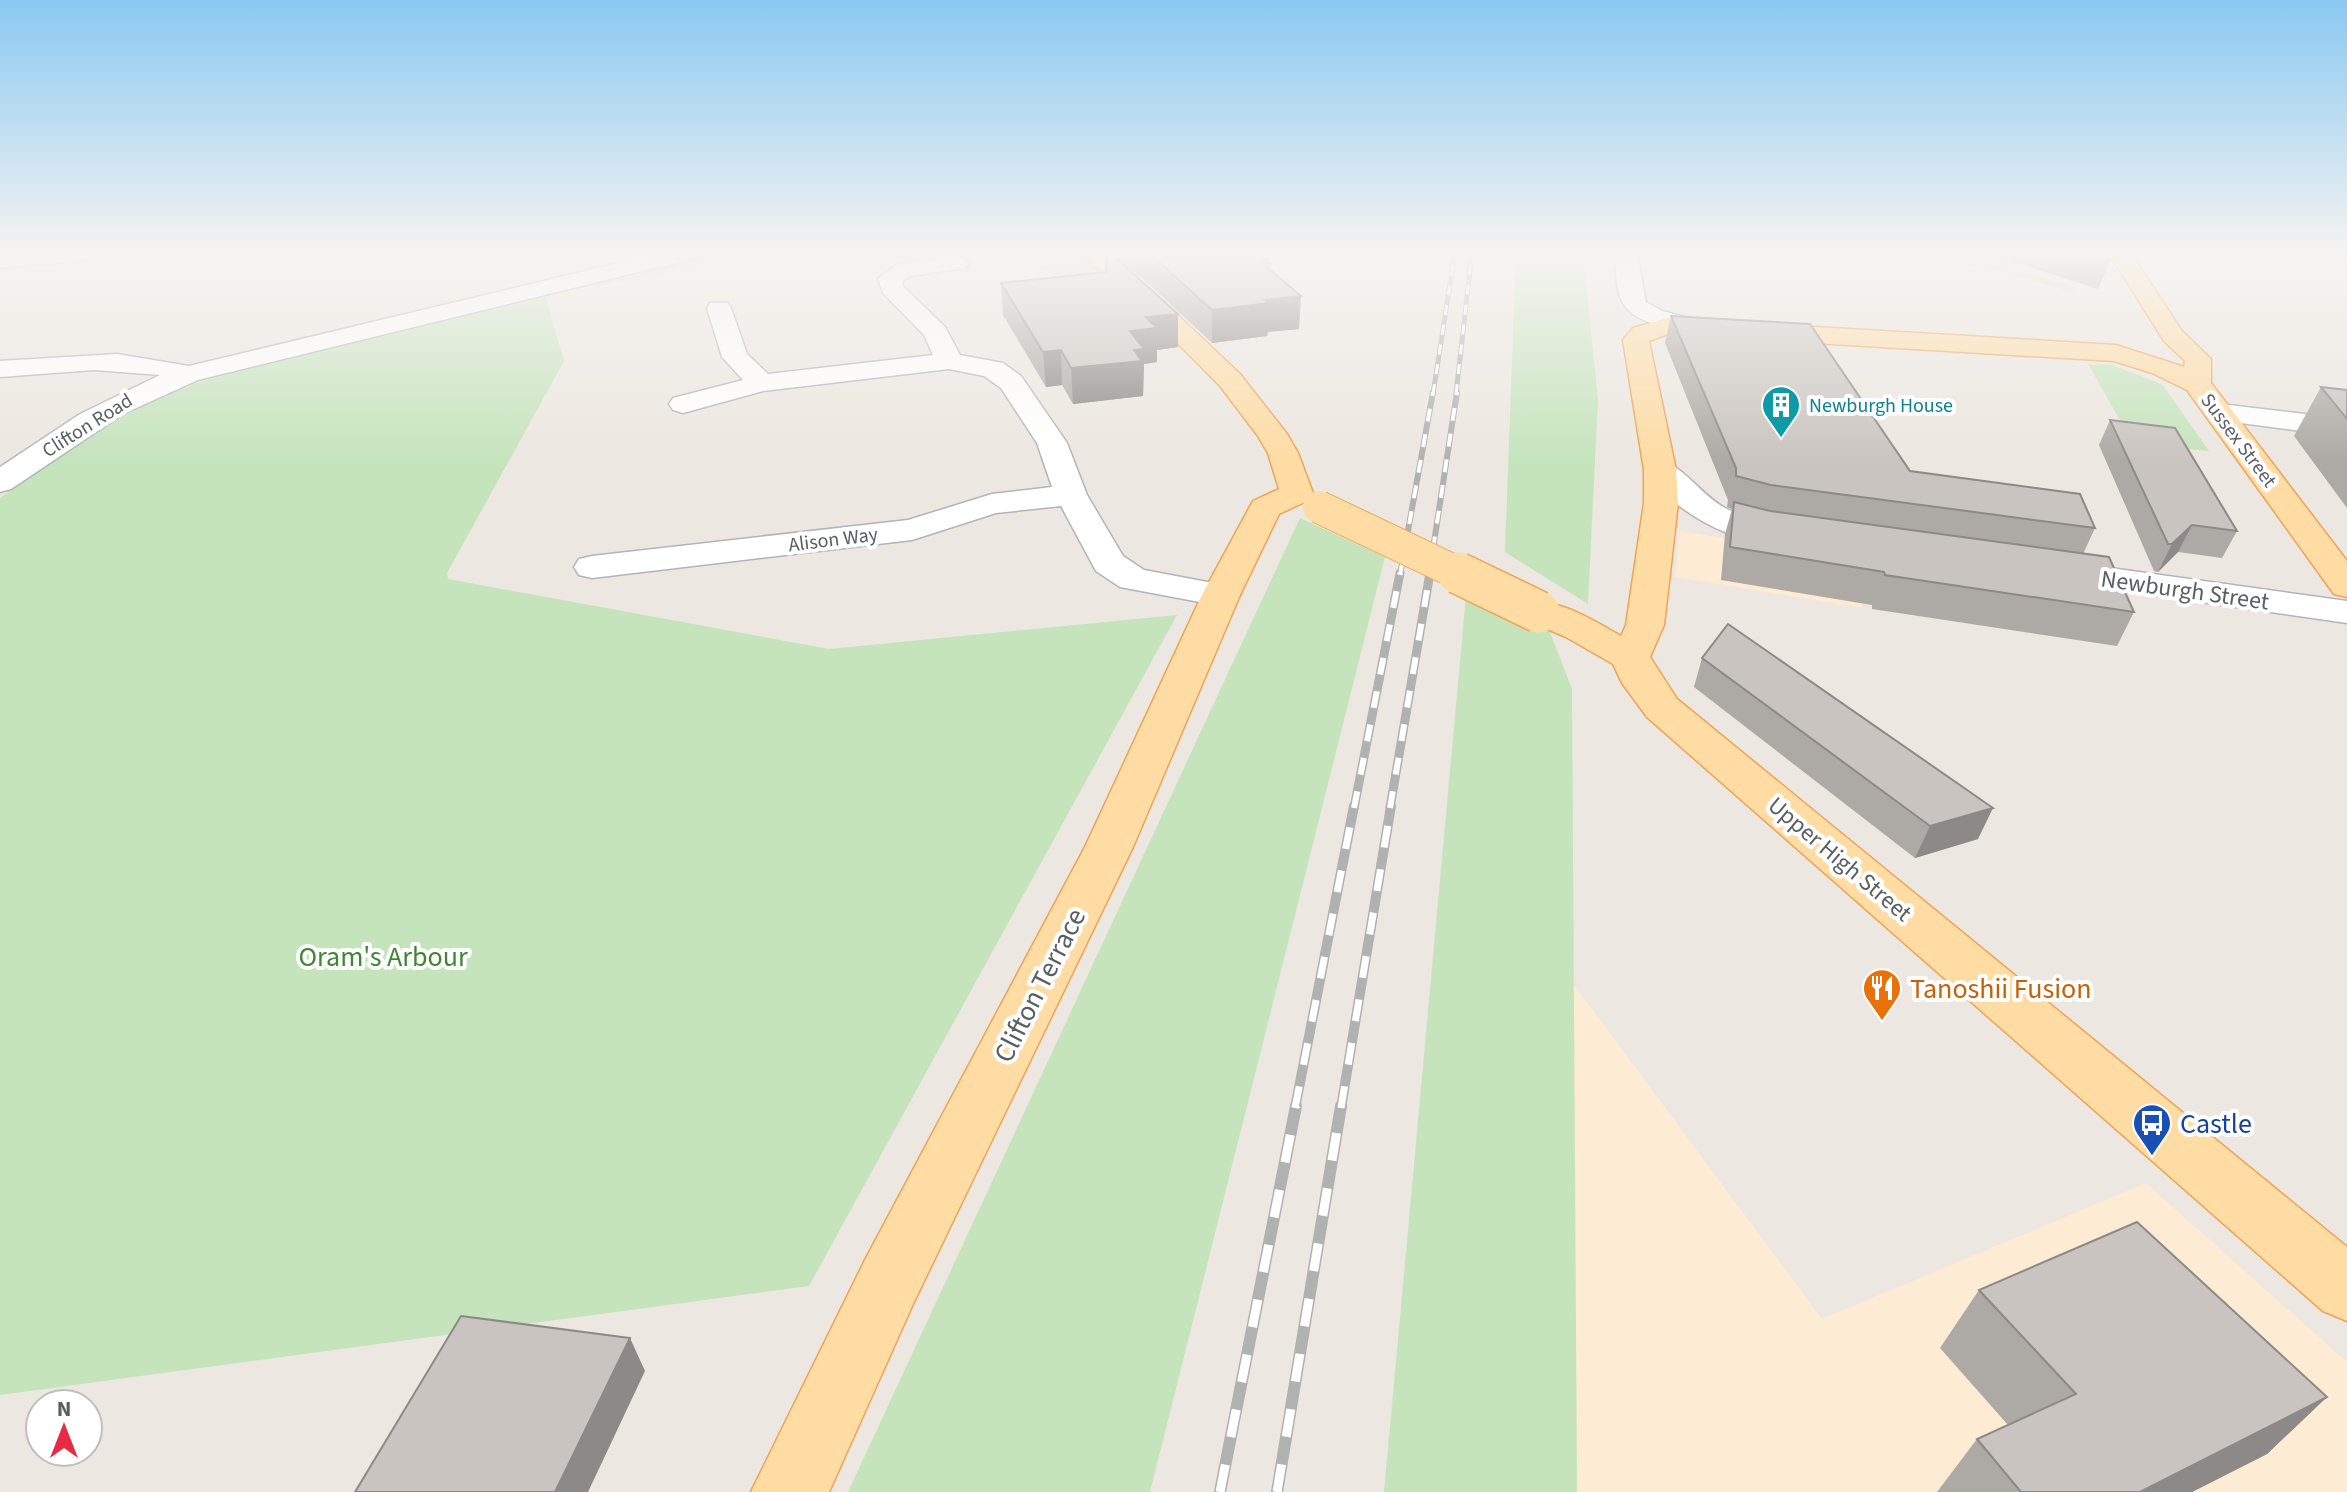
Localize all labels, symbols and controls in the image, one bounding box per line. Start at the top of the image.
building icon: Newburgh House [1760,384,1802,439]
street label: Clifton Road [37,387,138,465]
street label: Sussex Street [2194,388,2283,494]
place label: Newburgh House [1809,392,1953,420]
street label: Alison Way [787,521,880,559]
street label: Newburgh Street [2099,561,2271,620]
street label: Upper High Street [1760,789,1919,930]
street label: Clifton Terrace [984,901,1096,1070]
park label: Oram's Arbour [298,937,468,977]
restaurant icon: Tanoshii Fusion [1861,967,1903,1022]
place label: Tanoshii Fusion [1910,969,2092,1009]
bus stop icon: Castle [2131,1102,2173,1157]
place label: Castle [2180,1104,2252,1144]
north arrow [24,1388,104,1468]
text: N [57,1393,71,1425]

